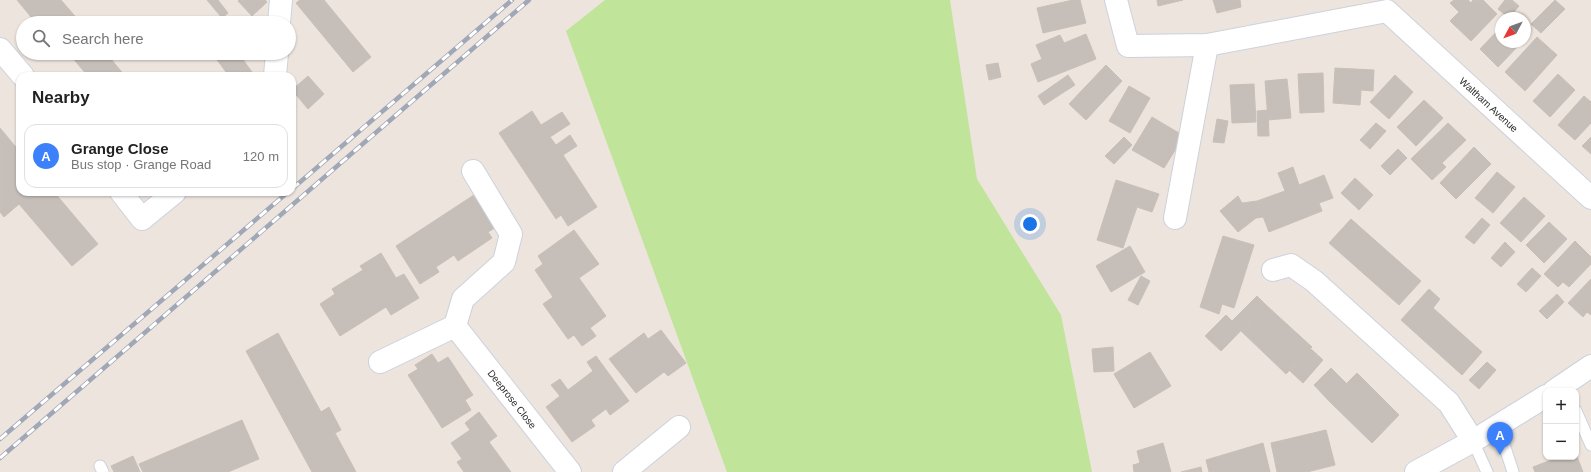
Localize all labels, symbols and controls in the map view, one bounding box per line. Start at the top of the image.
north arrow [1495,12,1531,48]
search box [16,16,296,60]
icon: search [30,27,52,49]
text: Search here [62,30,144,47]
street label: Waltham Avenue [1457,75,1520,135]
text: Nearby [32,88,90,107]
text: Grange Close [71,140,169,157]
text: A [41,149,51,164]
text: 120 m [243,149,279,164]
text: Bus stop · Grange Road [71,157,211,172]
your location [1020,214,1040,234]
street label: Deeprose Close [486,368,539,431]
map controls [1543,388,1579,460]
button: + [1543,388,1579,424]
pin: A [1487,422,1513,455]
button: − [1543,424,1579,460]

